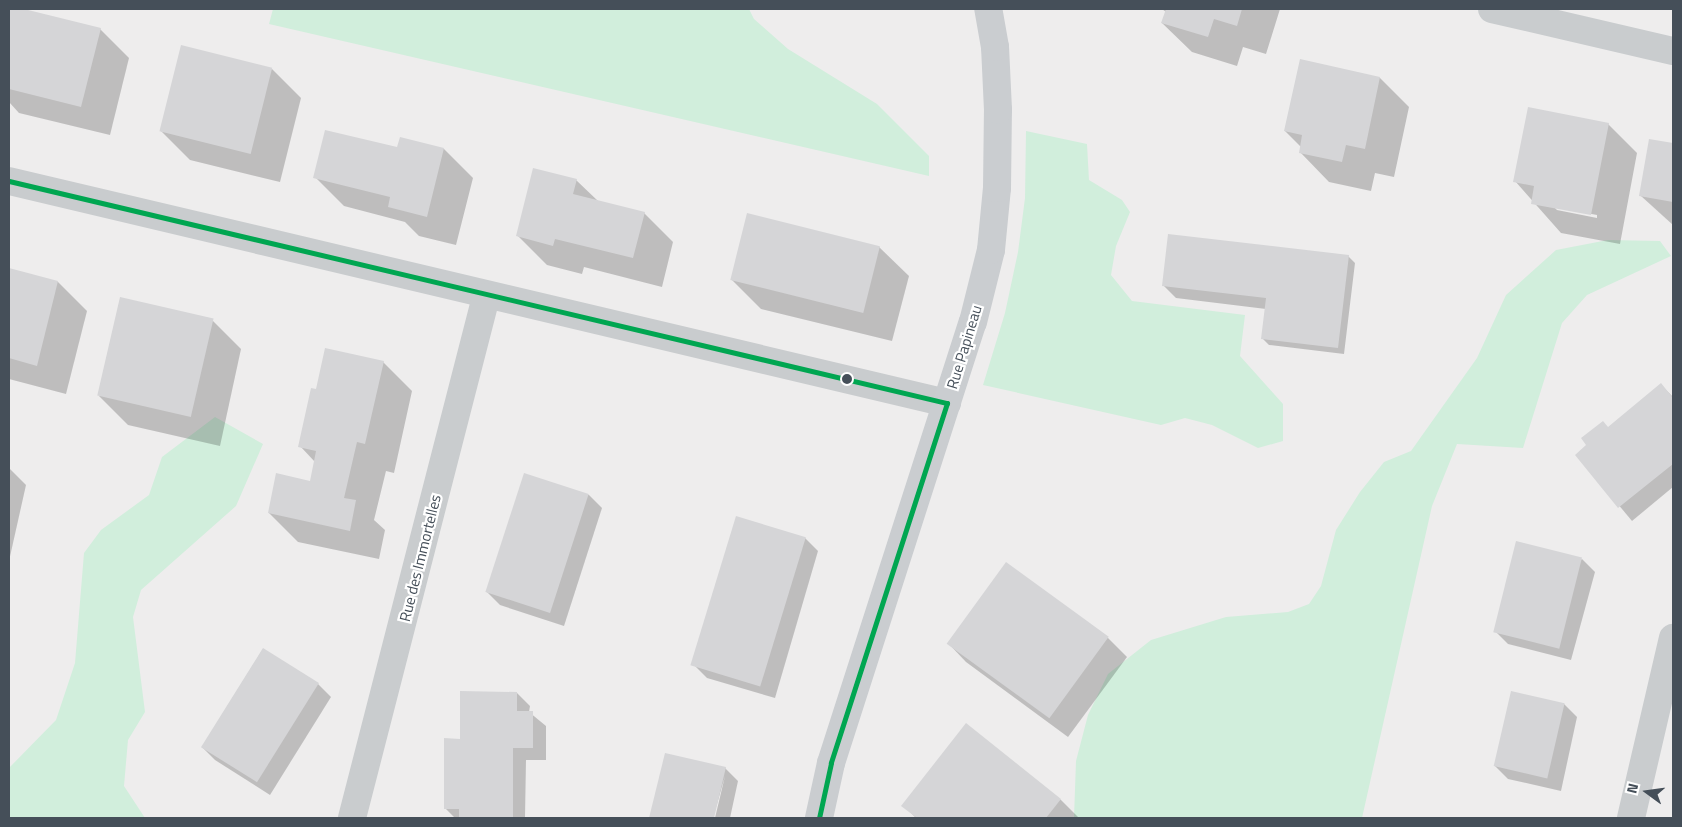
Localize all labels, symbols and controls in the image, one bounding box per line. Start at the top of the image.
street label: Rue Papineau [943,303,985,391]
unlabelled marker [842,374,852,384]
street label: Rue des Immortelles [396,493,444,623]
north arrow [1622,767,1672,817]
text: N [1621,781,1643,796]

